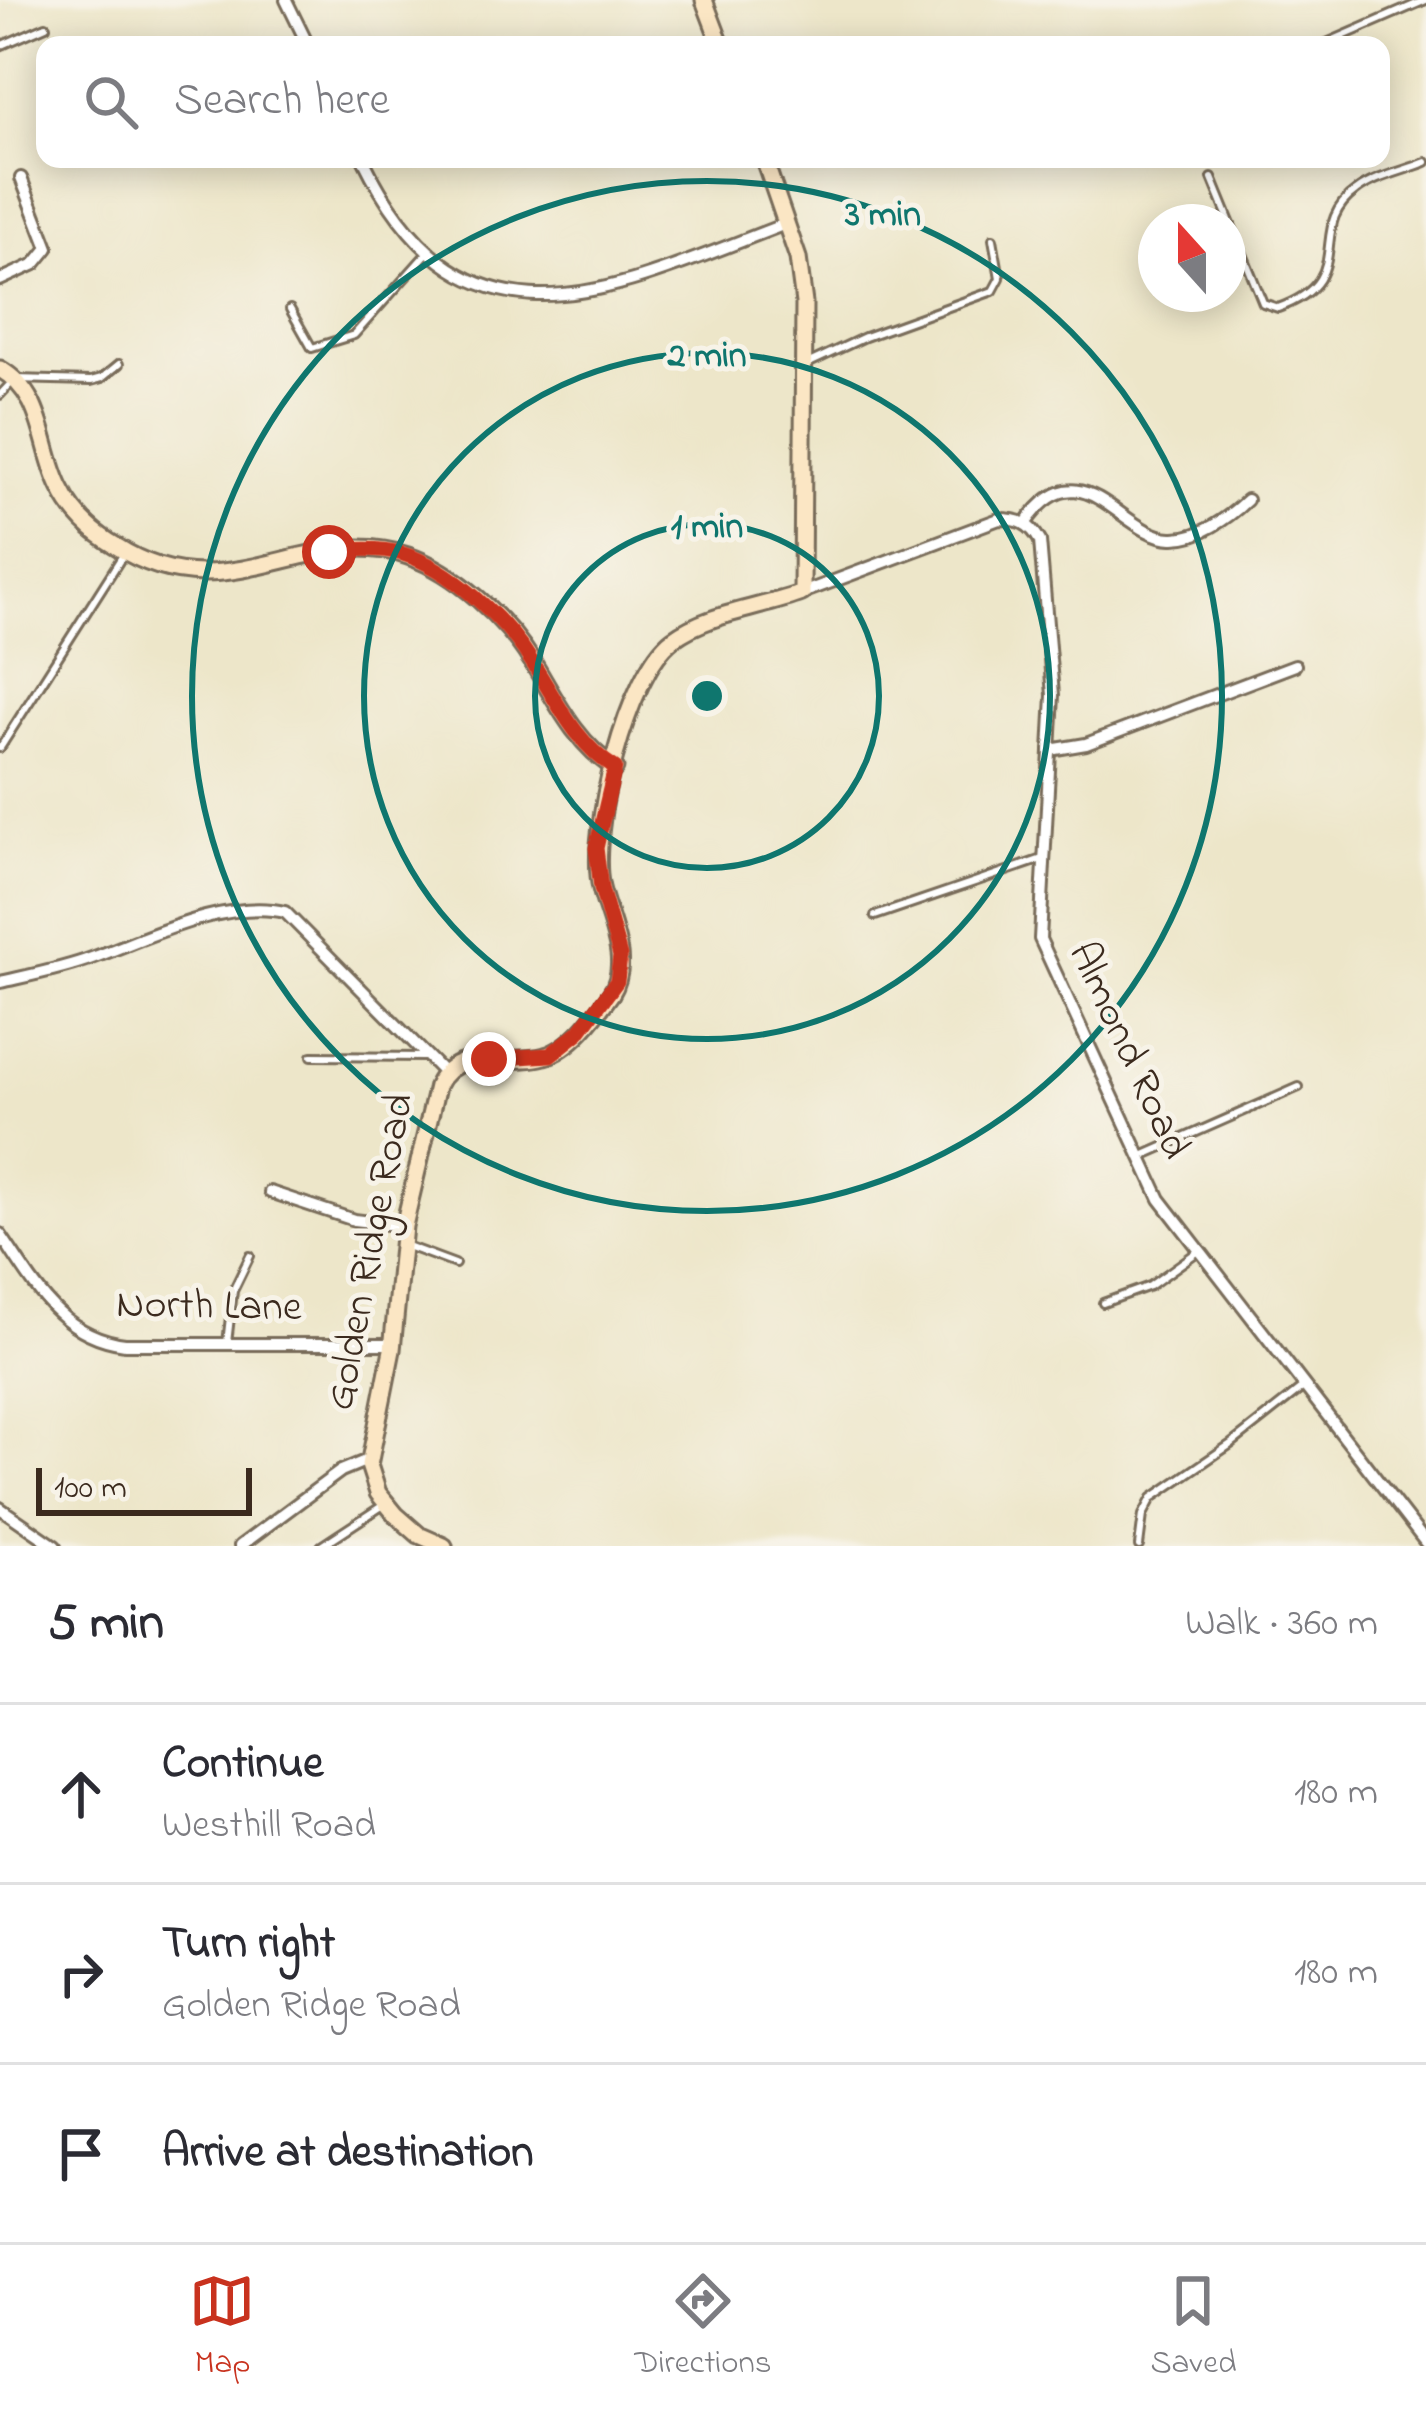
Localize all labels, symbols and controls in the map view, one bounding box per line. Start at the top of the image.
search box [36,36,1390,168]
icon: search [78,69,144,135]
text: Search here [174,69,390,135]
text: 3 min [844,190,921,243]
north arrow [1138,204,1246,312]
text: 2 min [666,331,747,384]
text: 1 min [671,502,743,555]
route start [302,525,356,579]
centre of rings [686,675,728,717]
street label: Almond Road [1051,932,1205,1170]
route end [462,1032,516,1086]
street label: Golden Ridge Road [310,1088,432,1416]
street label: North Lane [116,1275,302,1339]
scale bar [36,1462,252,1515]
text: 100 m [54,1465,127,1513]
text: 5 min [48,1587,164,1662]
text: Walk · 360 m [1185,1596,1378,1653]
text: Continue [162,1732,323,1798]
icon: ahead [48,1761,114,1827]
text: 180 m [1294,1765,1378,1822]
text: Westhill Road [162,1798,376,1855]
text: Turn right [162,1912,335,1978]
icon: right [48,1941,114,2007]
text: 180 m [1294,1945,1378,2002]
text: Golden Ridge Road [162,1978,461,2035]
icon: arrive [48,2121,114,2187]
text: Arrive at destination [162,2121,533,2187]
tab: Map [189,2268,255,2388]
tab: Directions [634,2268,772,2388]
tab: Saved [1150,2268,1237,2388]

